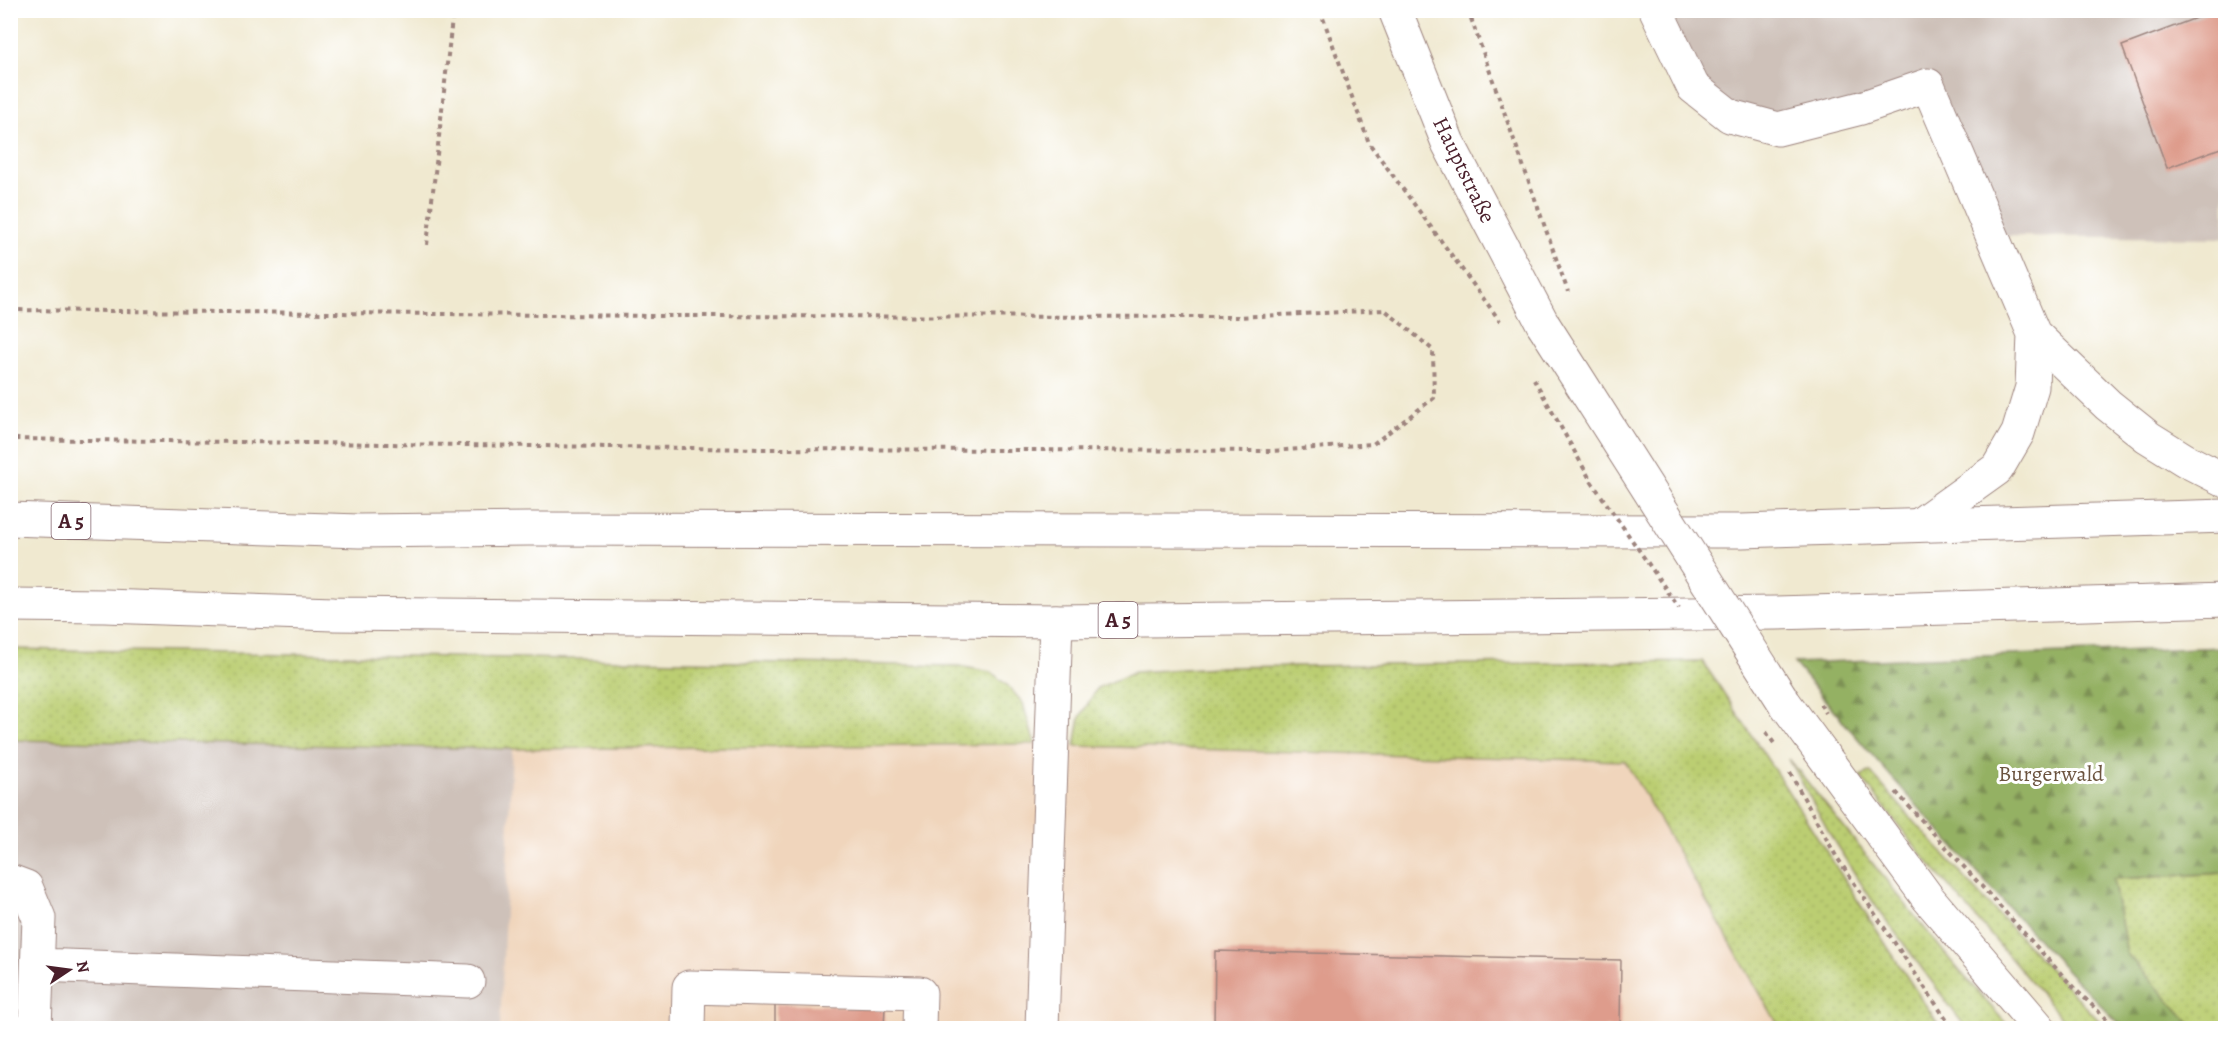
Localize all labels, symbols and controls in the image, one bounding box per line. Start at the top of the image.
street label: Hauptstraße [1425,112,1503,228]
road number: A 5 [52,503,90,539]
road number: A 5 [1098,602,1138,638]
park label: Burgerwald [1998,759,2104,789]
north arrow [39,940,99,1000]
text: N [71,959,95,975]

